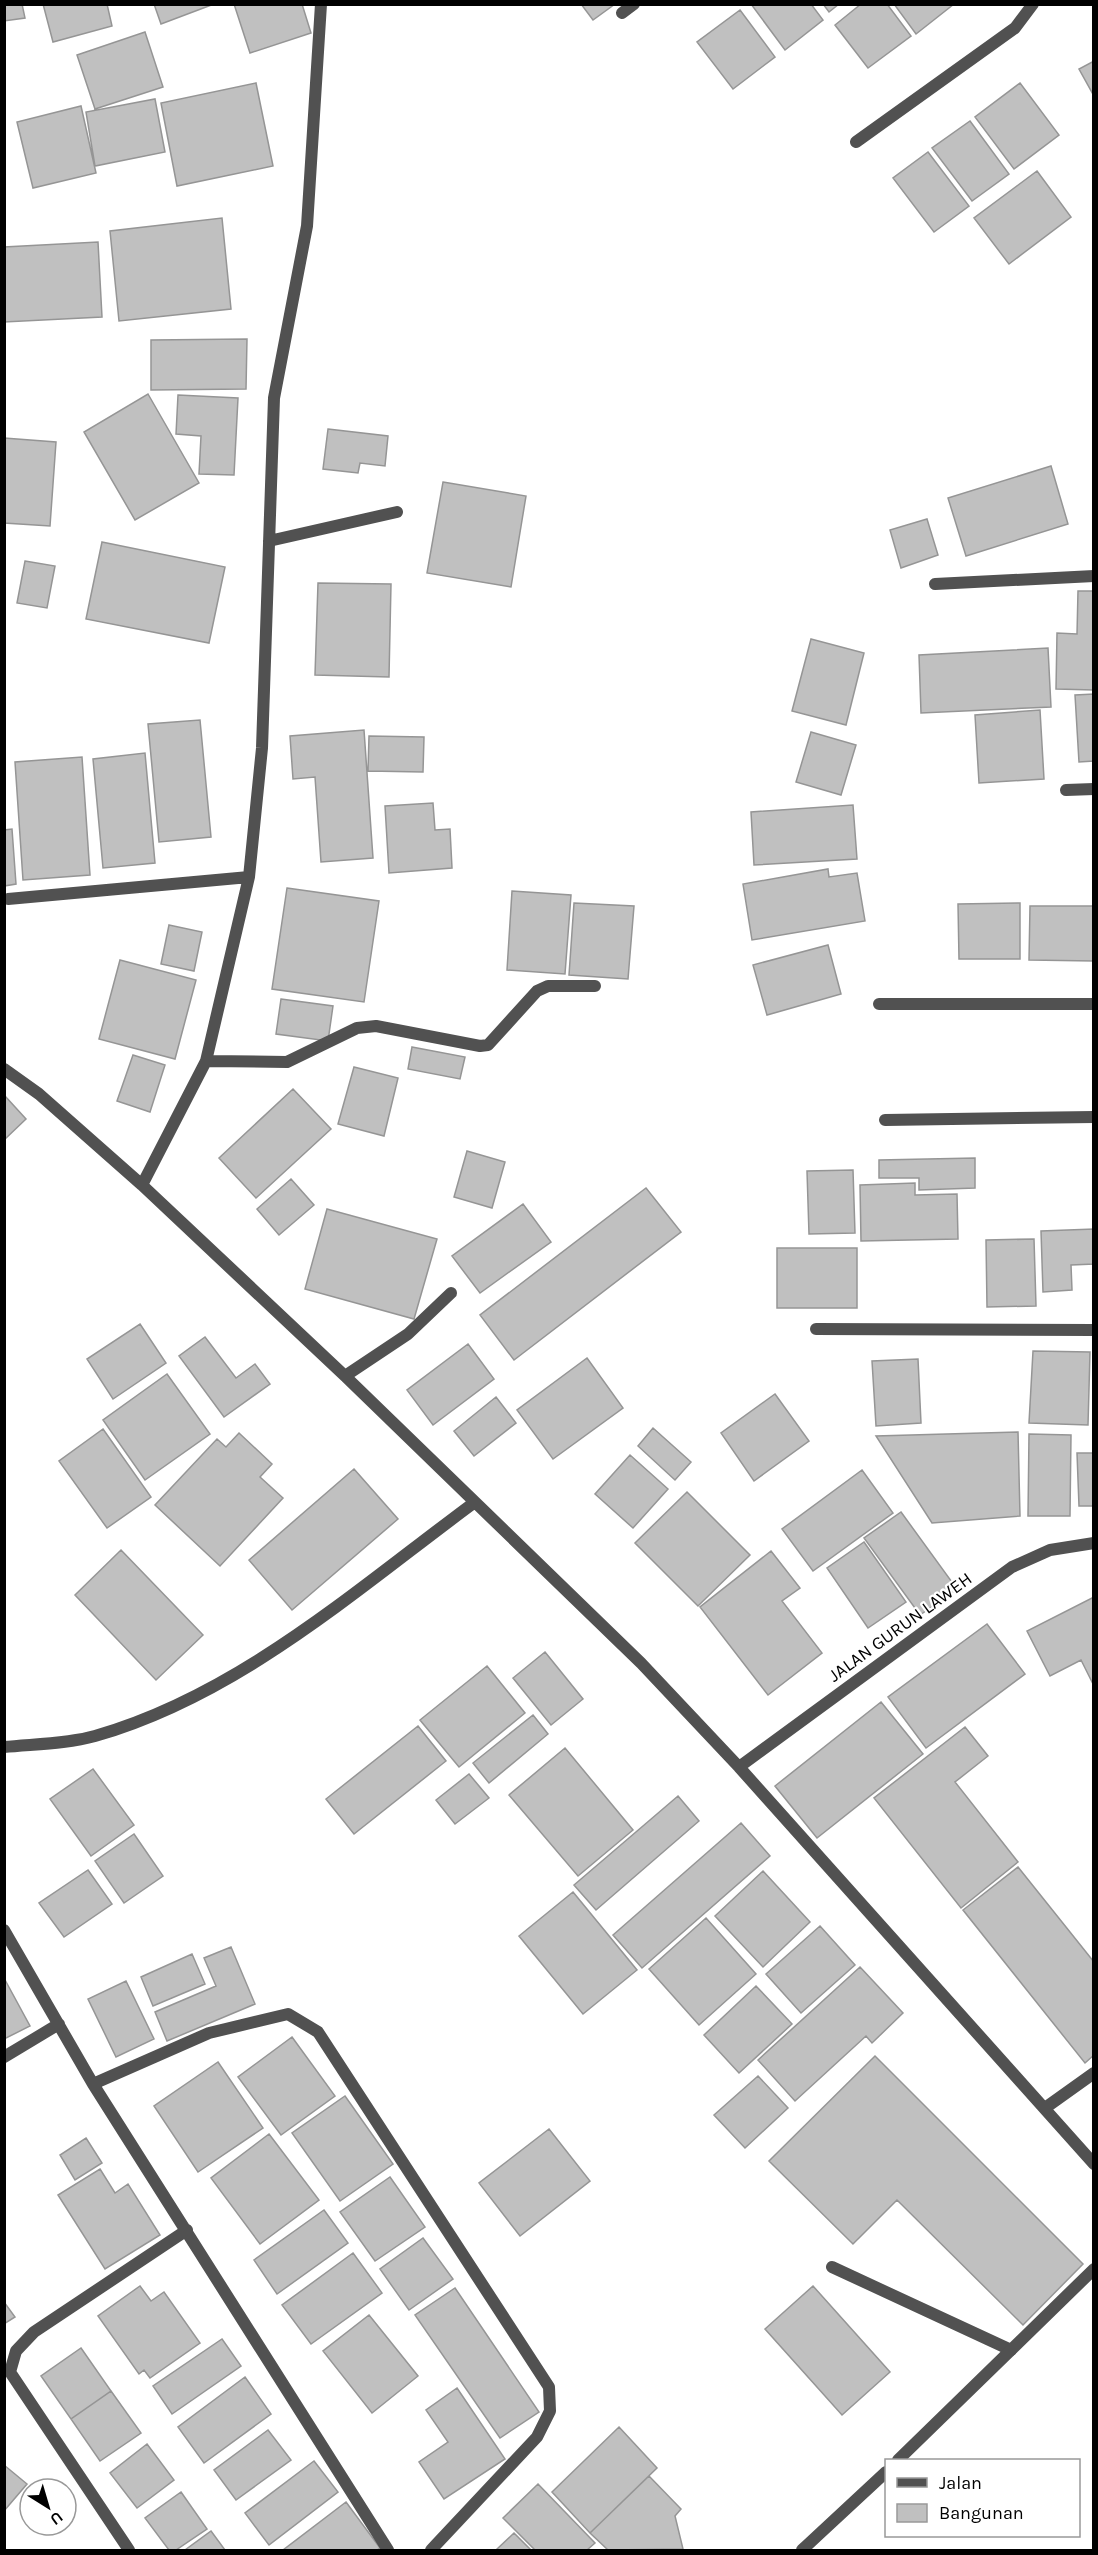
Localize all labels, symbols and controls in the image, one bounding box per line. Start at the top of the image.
street label: JALAN GURUN LAWEH [824,1568,976,1686]
legend [885,2459,1080,2537]
text: Jalan [939,2472,982,2494]
north arrow [18,2477,78,2537]
text: Bangunan [939,2502,1024,2524]
text: U [47,2508,67,2529]

